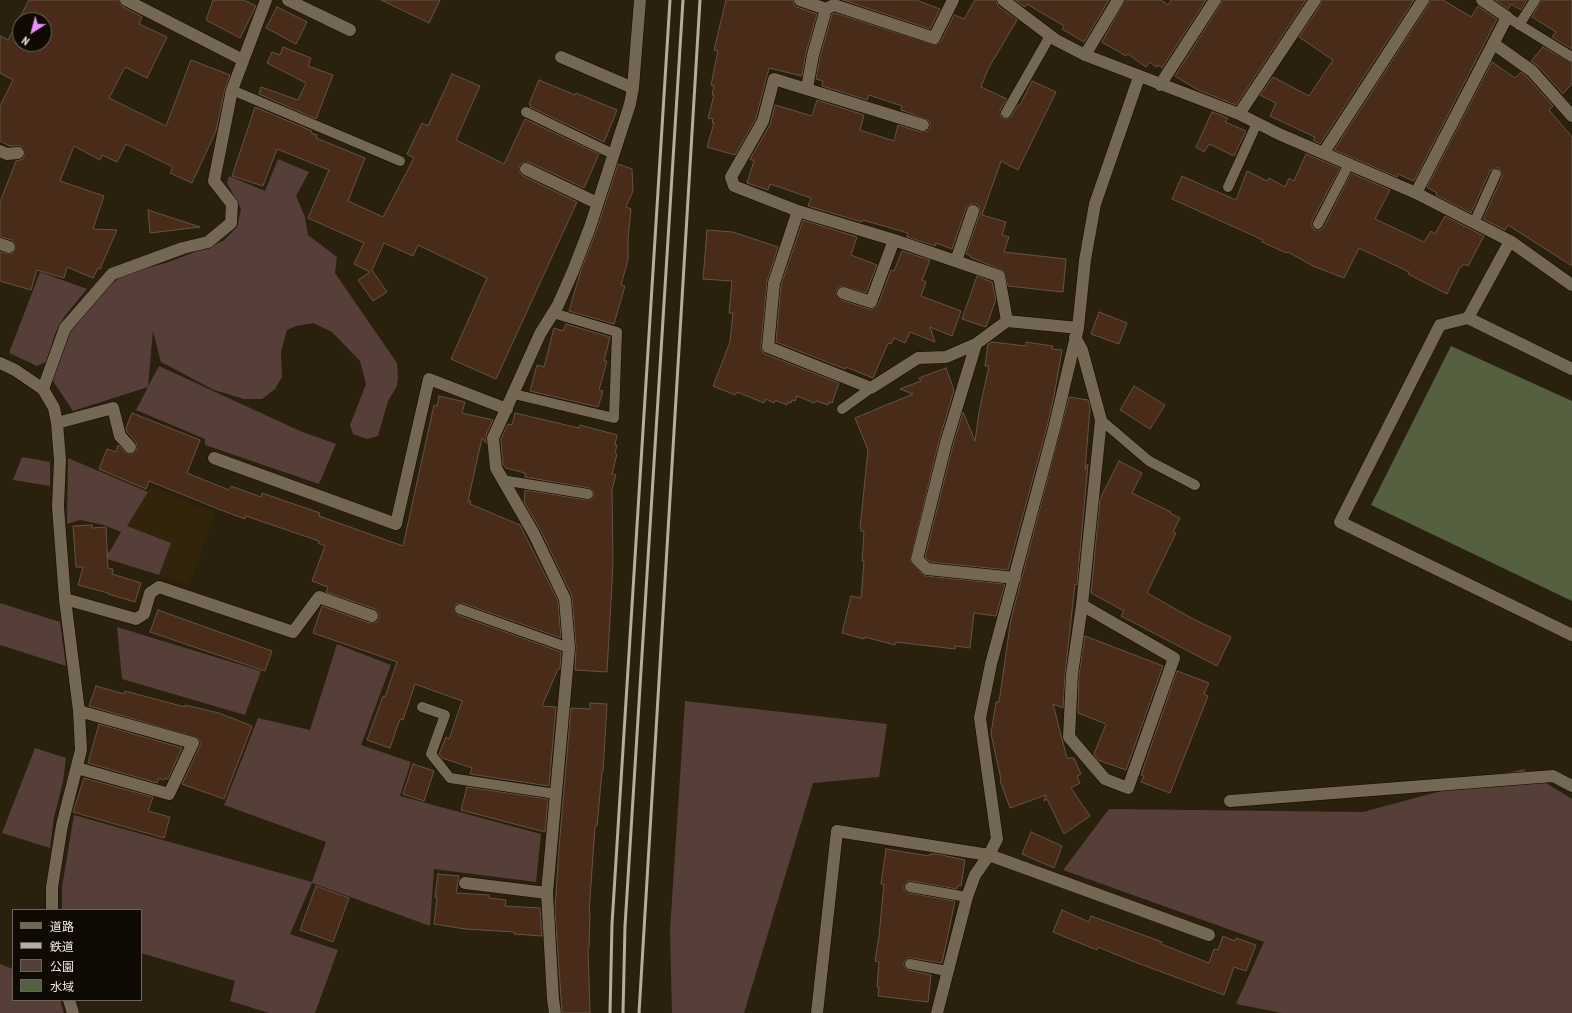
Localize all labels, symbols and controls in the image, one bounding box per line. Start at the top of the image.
north arrow [12,12,52,52]
text: N [19,33,32,48]
legend [12,909,142,1001]
text: 道路 [50,919,74,934]
text: 鉄道 [50,939,74,954]
text: 公園 [50,959,74,974]
text: 水域 [50,979,74,994]

